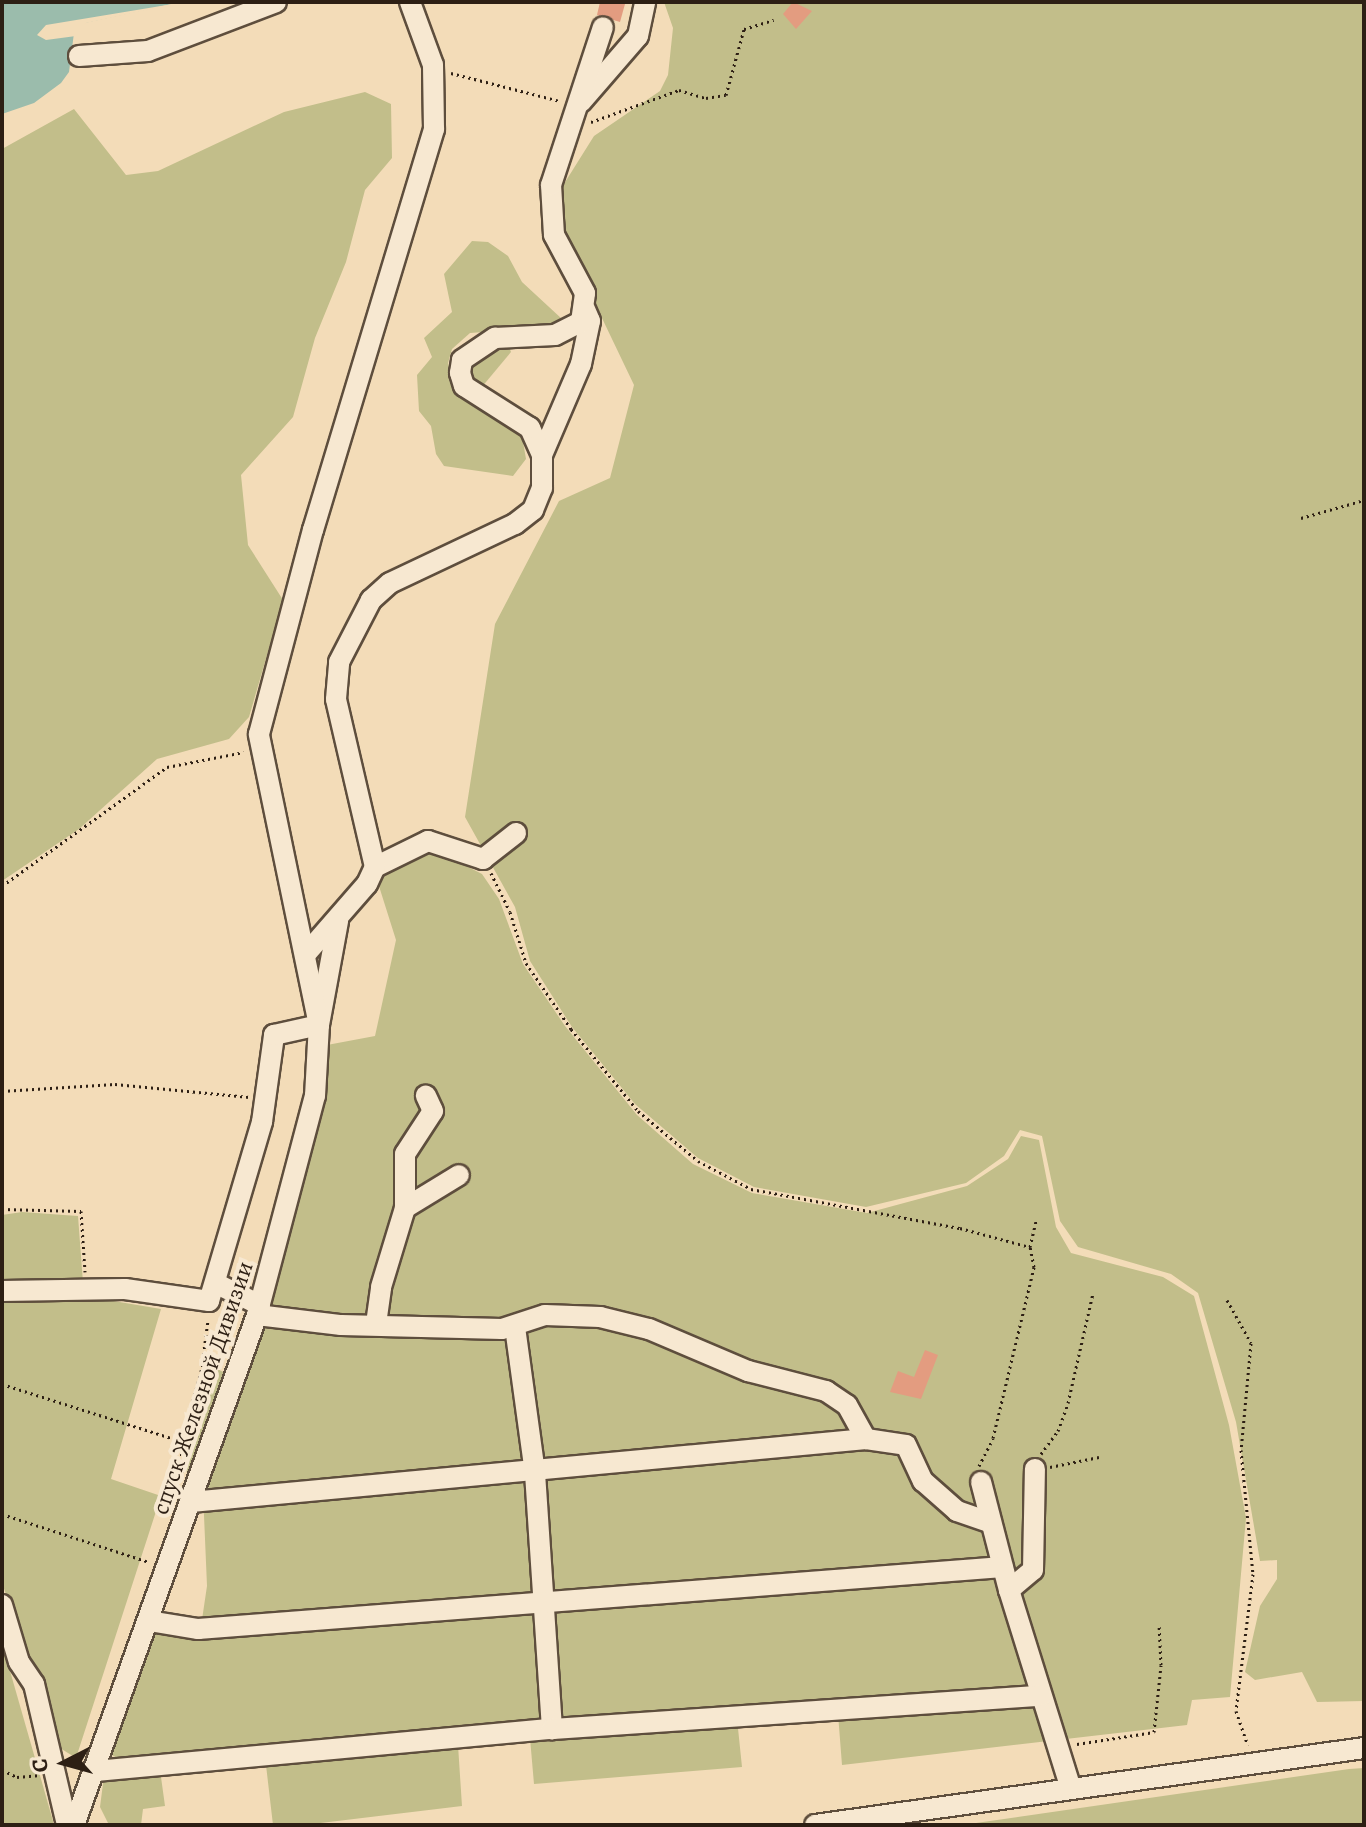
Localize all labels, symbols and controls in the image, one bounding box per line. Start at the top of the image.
street label: спуск Железной Дивизии [146,1258,260,1518]
north arrow [24,1723,104,1803]
text: С [25,1757,56,1774]

